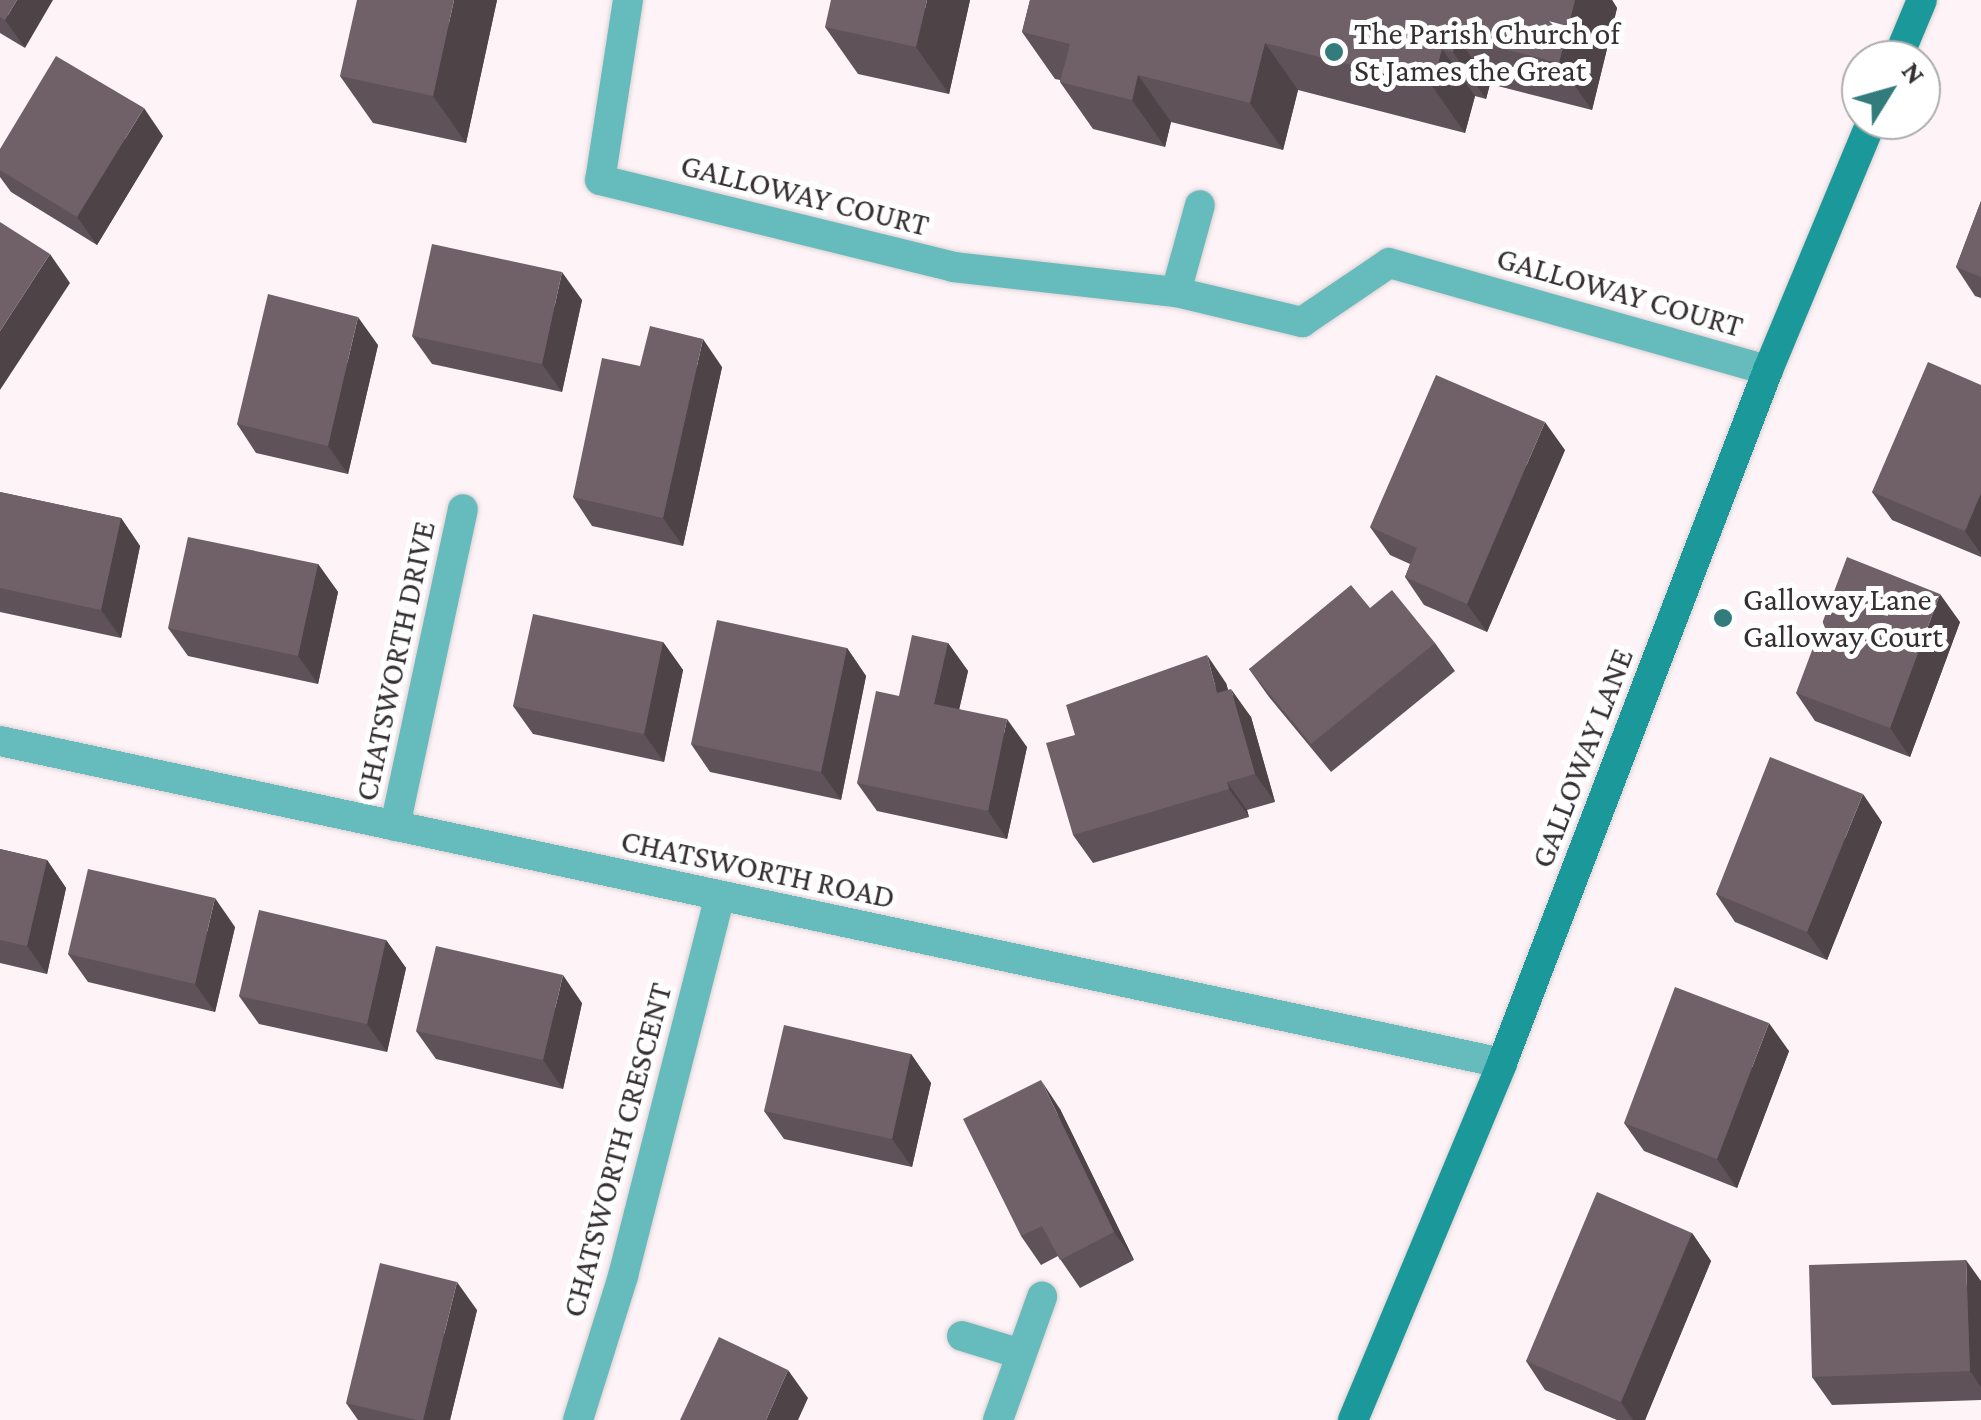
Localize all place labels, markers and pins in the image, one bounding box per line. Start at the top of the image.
place label: The Parish Church of St James the Great [1354,15,1620,90]
marker: The Parish Church of St James the Great [1323,41,1345,63]
place label: Galloway Lane Galloway Court [1743,581,1943,656]
marker: Galloway Lane Galloway Court [1712,607,1734,629]

